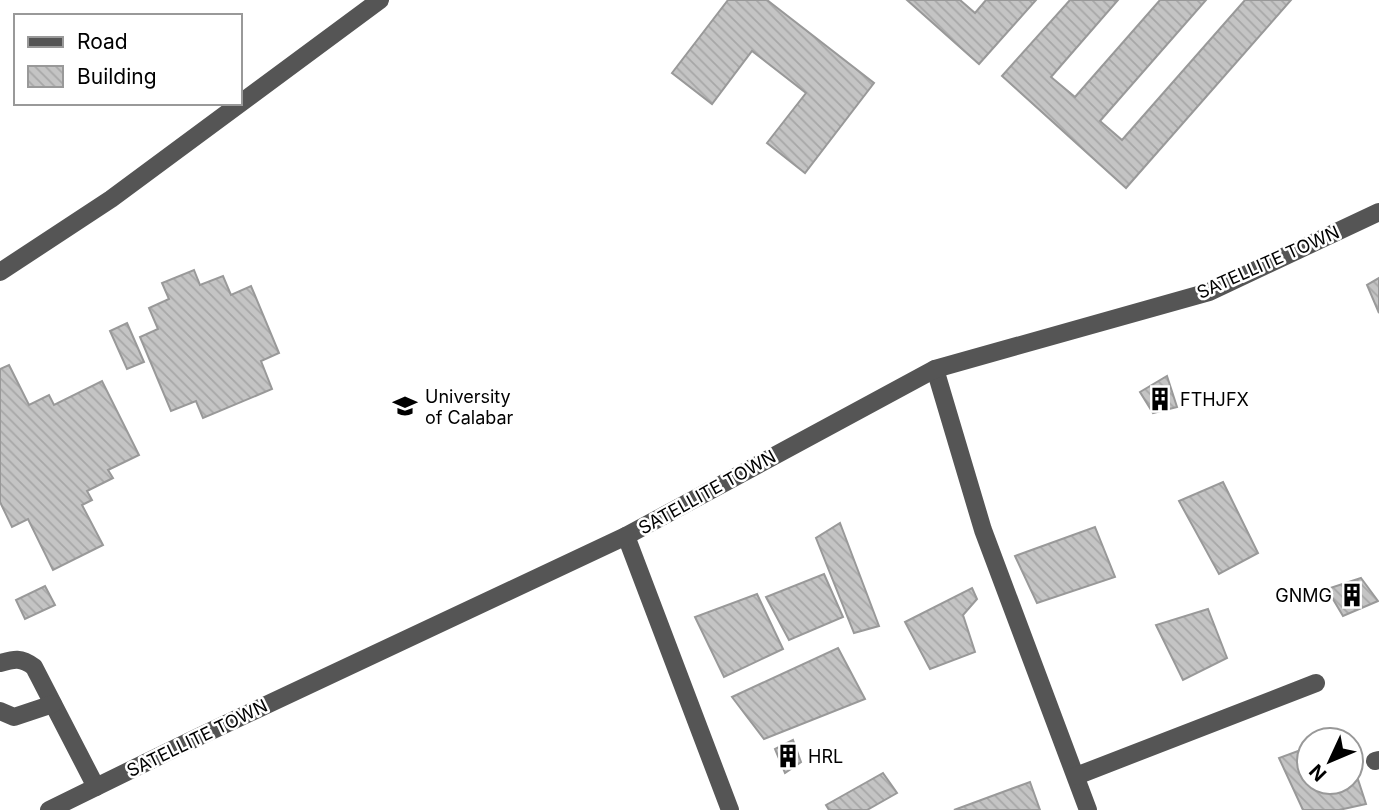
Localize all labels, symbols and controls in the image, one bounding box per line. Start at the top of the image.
legend [14,14,242,105]
text: Road [77,29,128,54]
text: Building [77,64,157,89]
street label: SATELLITE TOWN [1194,221,1342,303]
building icon: FTHJFX [1146,385,1174,413]
place label: University of Calabar [425,386,514,428]
place label: FTHJFX [1180,389,1249,410]
school or university icon: University of Calabar [391,392,419,420]
street label: SATELLITE TOWN [635,446,779,538]
building icon: GNMG [1338,581,1366,609]
place label: GNMG [1275,585,1332,606]
street label: SATELLITE TOWN [123,695,271,781]
north arrow [1295,726,1365,796]
building icon: HRL [774,742,802,770]
place label: HRL [808,746,843,767]
text: N [1305,759,1331,786]

